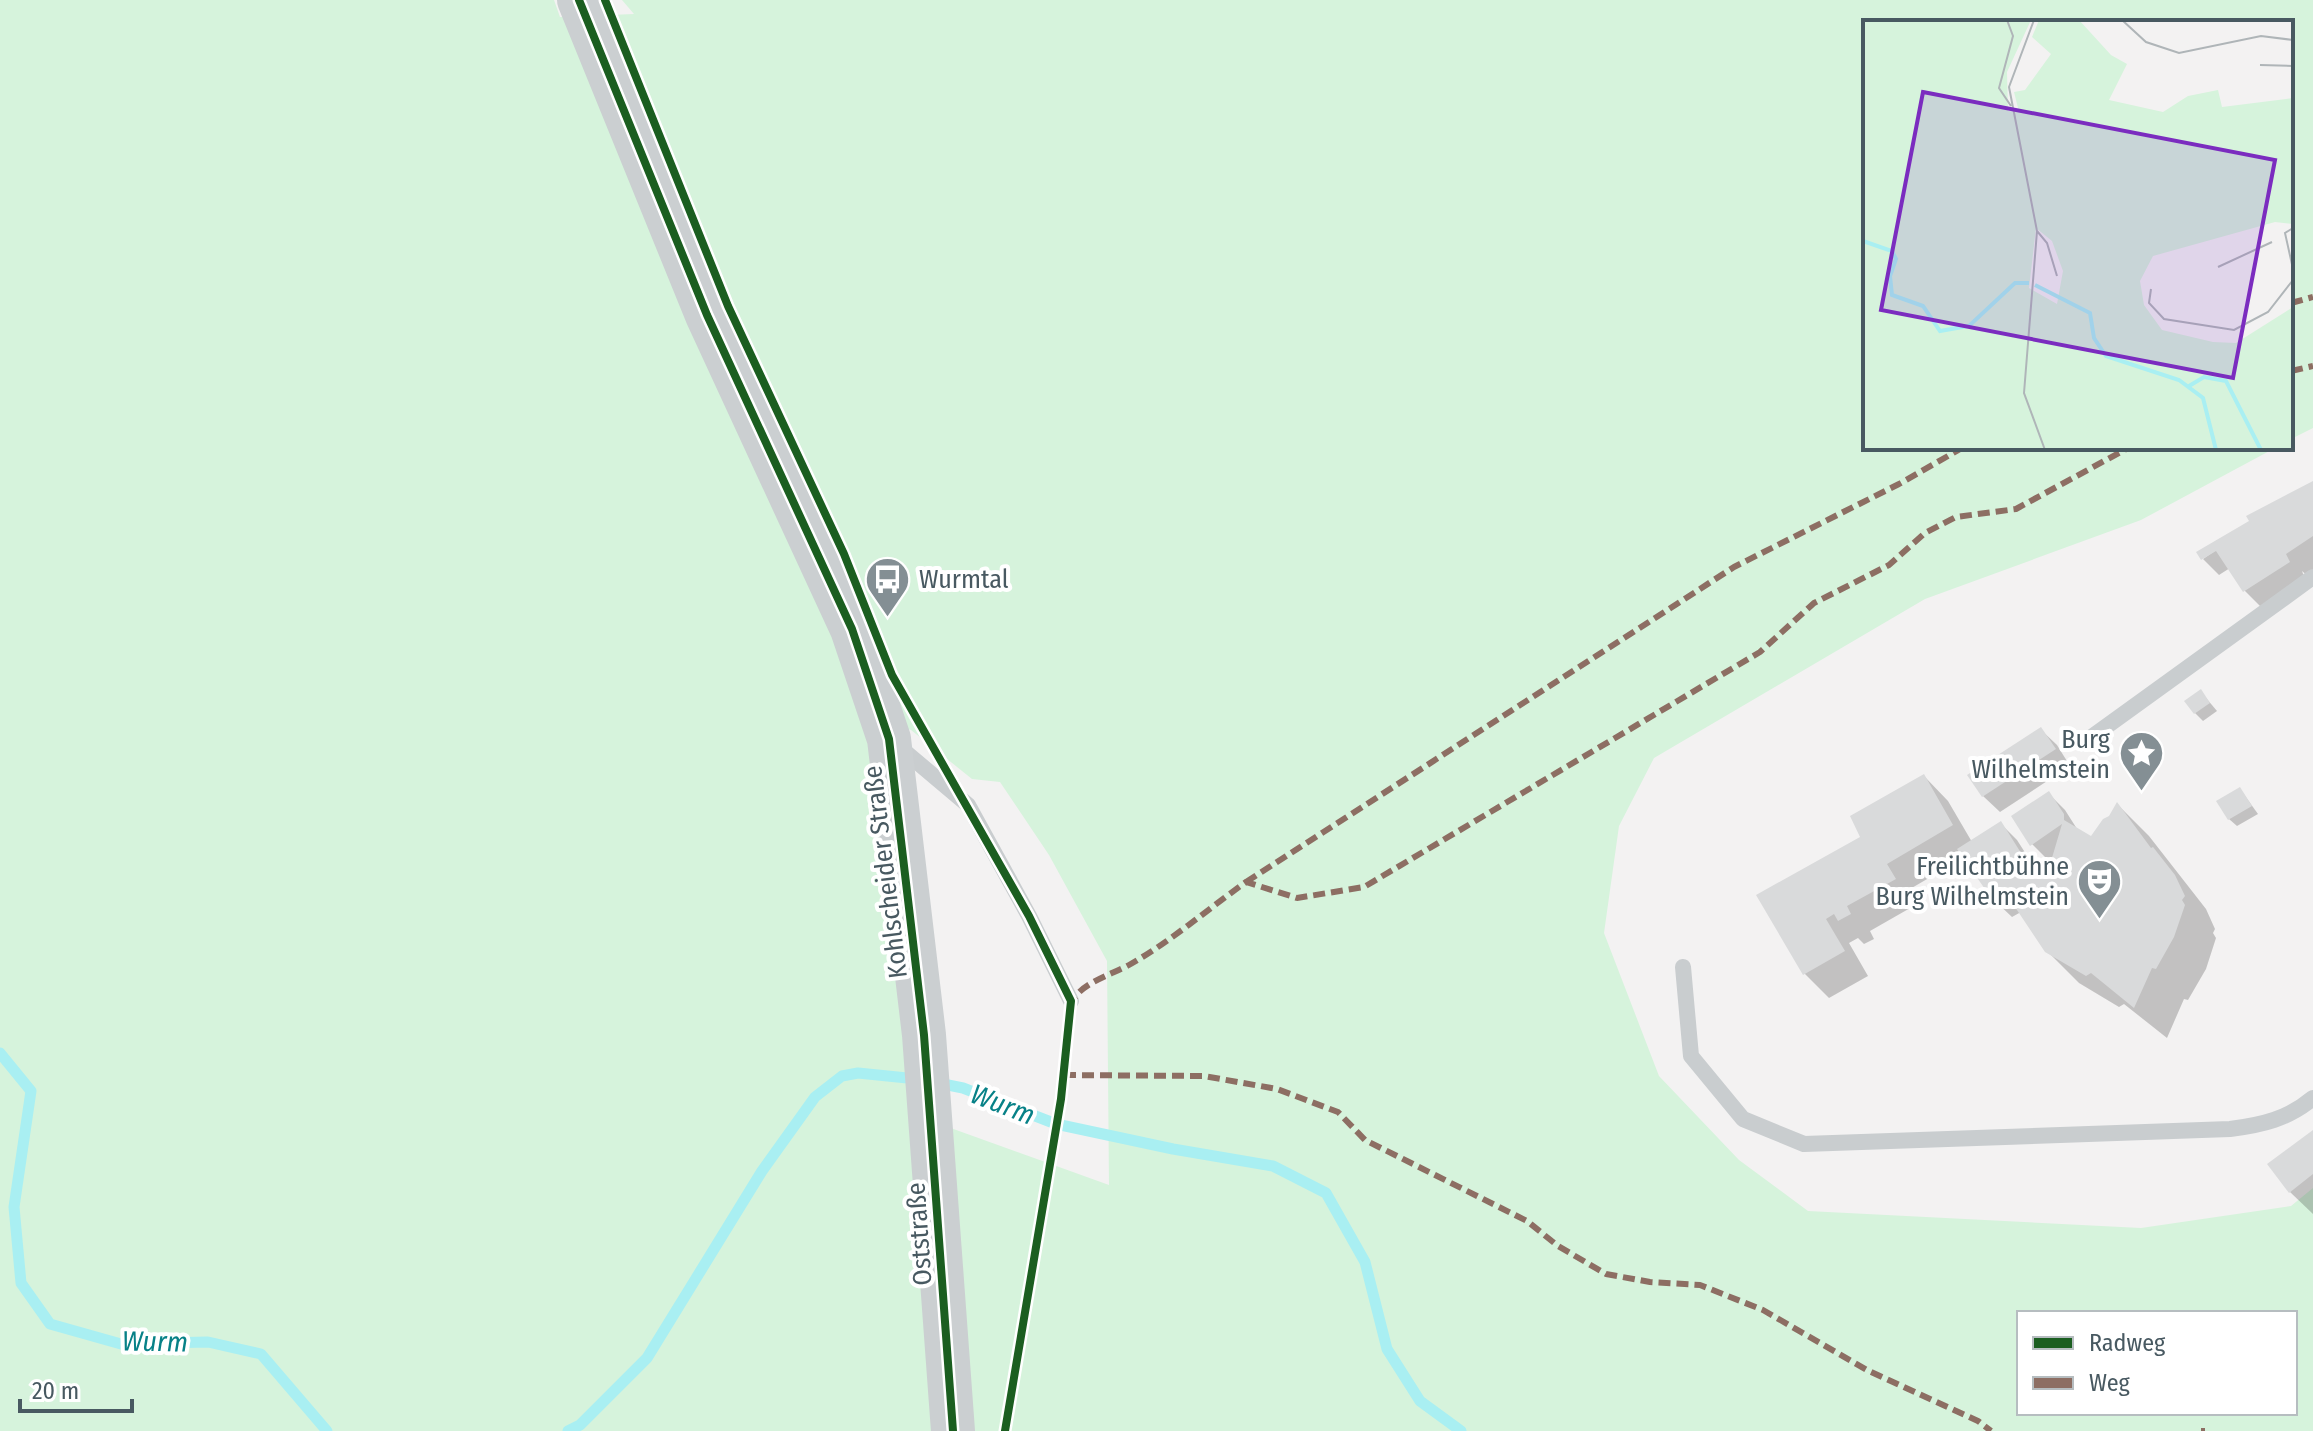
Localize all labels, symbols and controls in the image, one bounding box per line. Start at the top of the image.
inset map [1863,20,2293,450]
bus stop icon: Wurmtal [864,555,912,618]
place label: Wurmtal [919,564,1009,595]
place label: Burg Wilhelmstein [1971,724,2111,785]
place icon: Burg Wilhelmstein [2117,730,2165,793]
street label: Kohlscheider Straße [857,764,914,980]
place label: Freilichtbühne Burg Wilhelmstein [1876,851,2069,912]
theatre icon: Freilichtbühne Burg Wilhelmstein [2076,857,2124,920]
water label: Wurm [966,1077,1040,1132]
street label: Oststraße [900,1181,939,1287]
legend [2017,1311,2297,1415]
water label: Wurm [122,1324,188,1359]
text: Radweg [2089,1329,2166,1357]
scale bar [20,1363,132,1413]
text: Weg [2089,1369,2131,1397]
text: 20 m [32,1377,79,1405]

